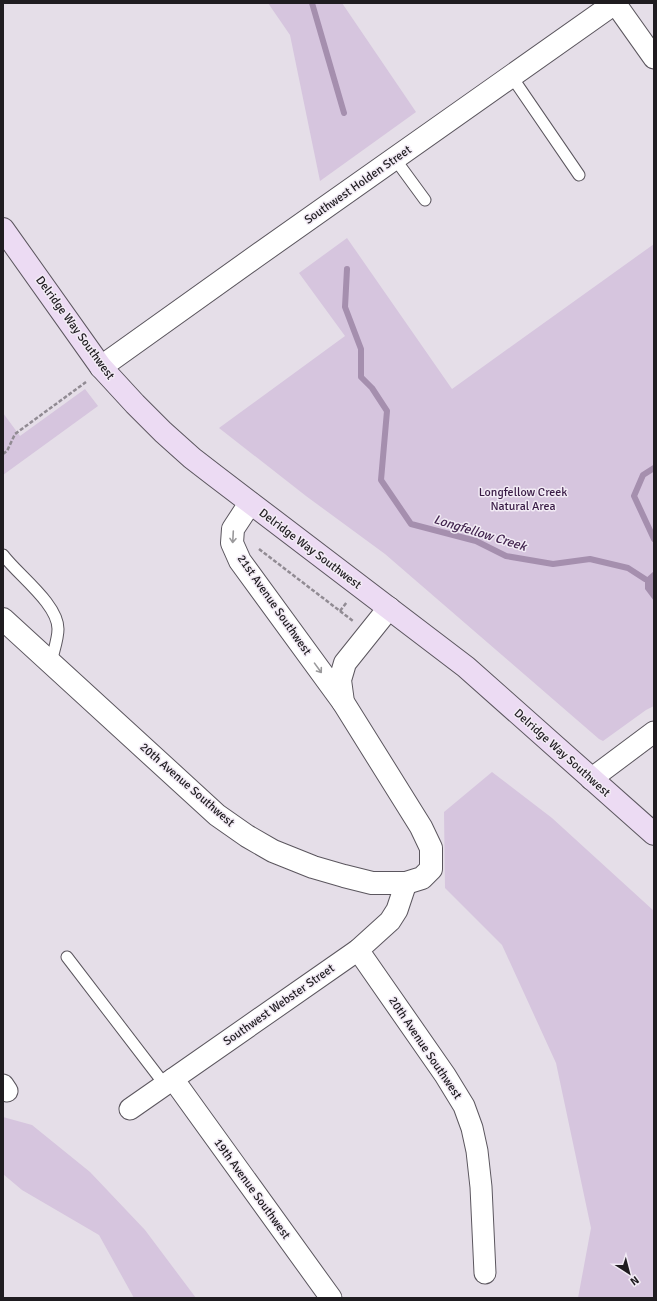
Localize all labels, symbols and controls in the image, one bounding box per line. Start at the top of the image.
street label: Southwest Holden Street [302,142,414,228]
street label: Delridge Way Southwest [32,273,118,383]
park label: Longfellow Creek Natural Area [479,485,567,514]
street label: Delridge Way Southwest [256,506,364,592]
water label: Longfellow Creek [432,511,530,555]
one-way arrow [229,530,236,543]
street label: 21st Avenue Southwest [234,552,314,658]
one-way arrow [314,662,322,673]
street label: Delridge Way Southwest [511,706,613,800]
street label: 20th Avenue Southwest [137,740,237,830]
street label: Southwest Webster Street [220,961,338,1049]
street label: 20th Avenue Southwest [385,994,465,1102]
street label: 19th Avenue Southwest [211,1136,293,1242]
north arrow [609,1253,649,1293]
text: N [628,1273,642,1288]

